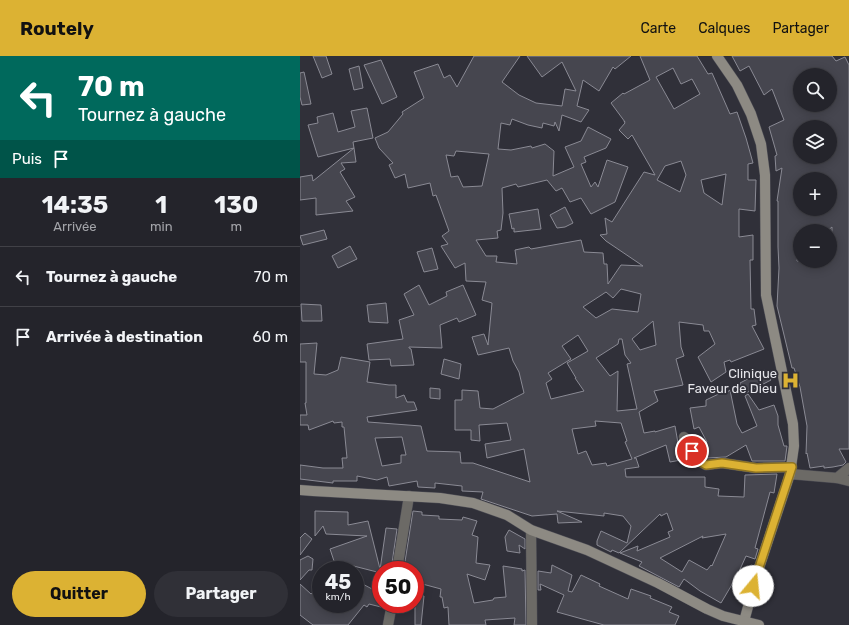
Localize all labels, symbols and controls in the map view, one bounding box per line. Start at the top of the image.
text: Routely [20,17,94,40]
text: Carte [640,20,676,37]
text: Calques [698,20,750,37]
text: Partager [772,20,829,37]
map controls [793,68,837,268]
button: search [793,68,837,112]
text: 70 m [78,70,145,103]
icon: left [12,72,64,124]
text: Tournez à gauche [78,104,226,126]
button: layers [793,120,837,164]
icon: arrive [50,148,72,170]
text: Puis [12,150,42,168]
button: + [793,172,837,216]
text: 14:35 [42,191,108,219]
text: 1 [155,191,167,219]
text: 130 [214,191,258,219]
text: Arrivée [53,219,97,234]
text: min [150,219,173,234]
text: m [230,219,242,234]
button: − [793,224,837,268]
icon: left [12,266,34,288]
text: Tournez à gauche [46,268,177,286]
text: 70 m [254,268,288,286]
icon: arrive [12,326,34,348]
text: Arrivée à destination [46,328,203,346]
text: 60 m [252,328,288,346]
place label: Clinique Faveur de Dieu [687,366,777,396]
hospital icon: Clinique Faveur de Dieu [780,370,800,390]
pin [675,434,709,468]
icon: arrive [681,440,703,462]
speed limit sign: 50 [372,561,424,613]
position arrow [732,565,774,607]
text: 45 [325,570,351,594]
button: Quitter [12,571,146,617]
button: Partager [154,571,288,617]
text: km/h [326,591,350,603]

